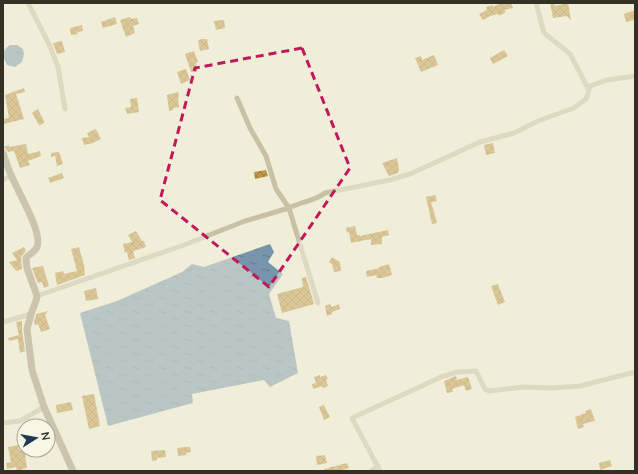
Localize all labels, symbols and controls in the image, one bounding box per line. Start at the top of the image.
north arrow [16,418,56,458]
text: N [38,431,53,442]

